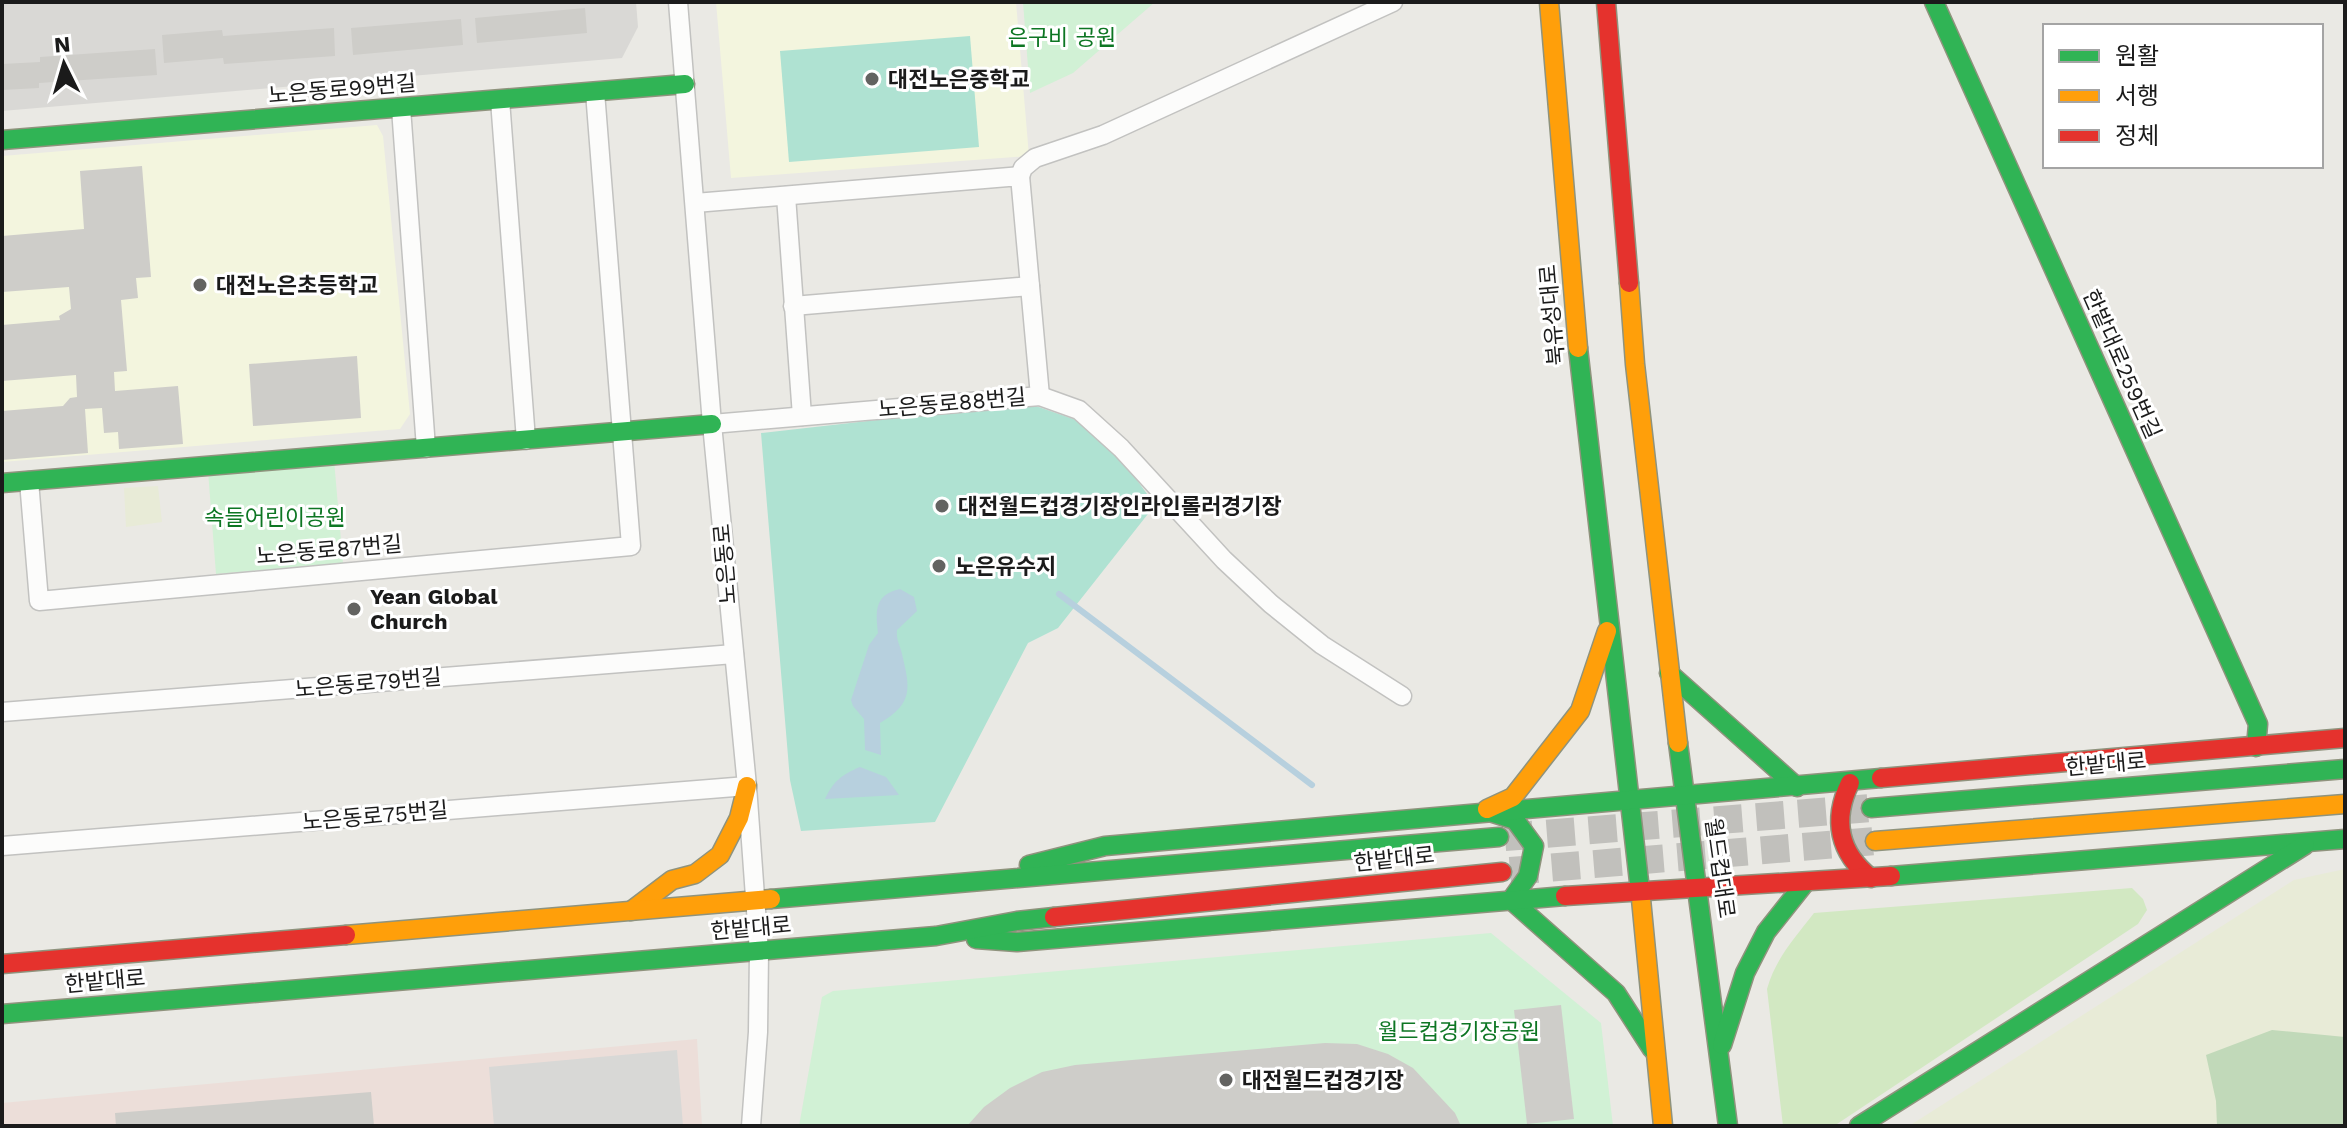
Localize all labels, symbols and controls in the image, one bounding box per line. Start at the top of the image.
north arrow [24,24,104,104]
legend [2043,24,2323,168]
park label: 은구비 공원 [1008,25,1116,50]
text: N [53,31,72,58]
text: 원활 [2115,42,2159,70]
place label: 대전노은중학교 [888,67,1030,92]
street label: 노은동로99번길 [267,70,417,108]
marker: 대전노은중학교 [863,70,881,88]
text: 서행 [2115,82,2159,110]
text: 정체 [2115,122,2159,150]
street label: 북유성대로 [1535,264,1569,366]
place label: 대전노은초등학교 [216,273,378,298]
marker: 대전노은초등학교 [191,276,209,294]
street label: 한밭대로259번길 [2078,286,2166,442]
street label: 노은동로88번길 [877,384,1027,422]
place label: 대전월드컵경기장인라인롤러경기장 [958,494,1282,519]
marker: 대전월드컵경기장인라인롤러경기장 [933,497,951,515]
park label: 속들어린이공원 [204,505,346,530]
street label: 노은동로 [709,523,741,605]
street label: 노은동로87번길 [255,531,403,569]
place label: 노은유수지 [955,554,1056,579]
marker: 노은유수지 [930,557,948,575]
place label: Yean Global Church [370,584,498,634]
marker: Yean Global Church [345,600,363,618]
street label: 노은동로79번길 [294,664,442,702]
street label: 한밭대로 [2065,748,2147,780]
street label: 노은동로75번길 [301,797,449,835]
street label: 월드컵대로 [1701,816,1739,920]
street label: 한밭대로 [1352,842,1436,876]
street label: 한밭대로 [710,912,792,944]
street label: 한밭대로 [64,965,146,997]
park label: 월드컵경기장공원 [1378,1019,1540,1044]
place label: 대전월드컵경기장 [1242,1068,1404,1093]
marker: 대전월드컵경기장 [1217,1071,1235,1089]

